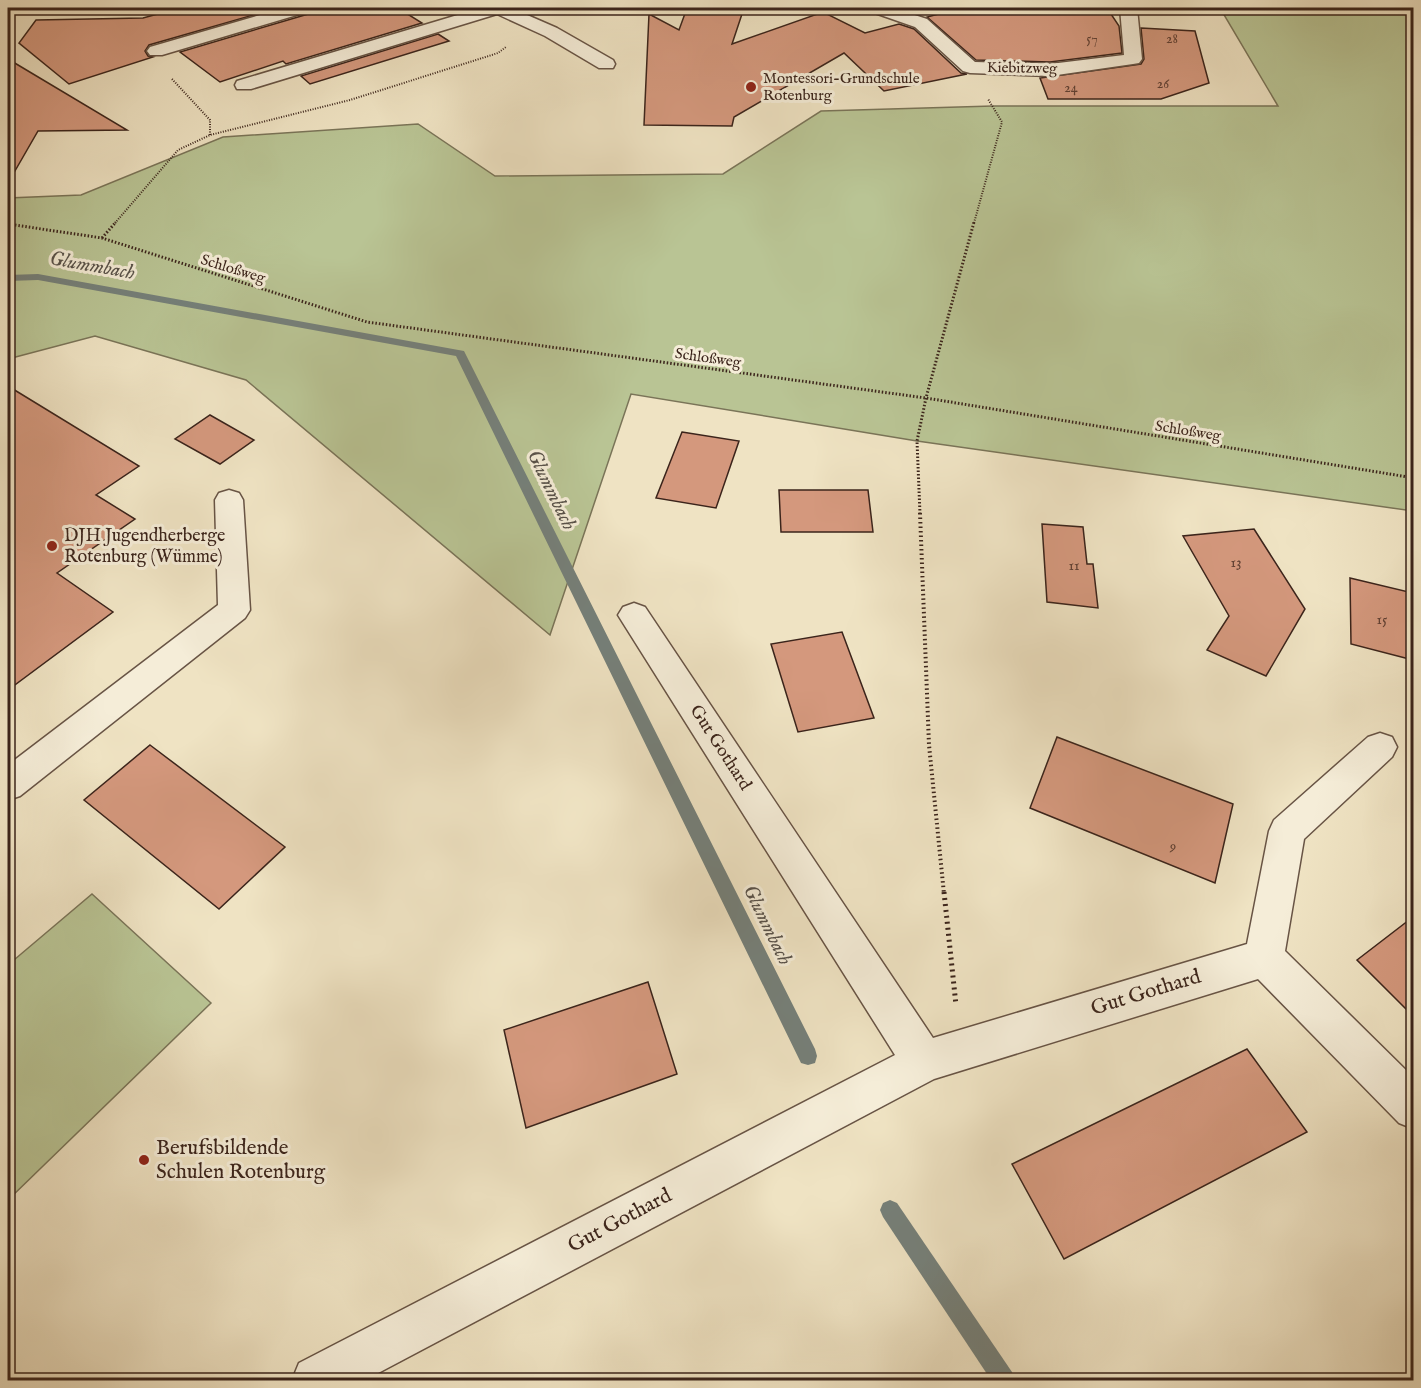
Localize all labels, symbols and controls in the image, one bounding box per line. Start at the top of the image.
house number: 57 [1086,30,1098,48]
house number: 28 [1166,30,1178,48]
street label: Kiebitzweg [987,58,1058,78]
place label: Montessori-Grundschule Rotenburg [763,69,920,105]
house number: 26 [1157,75,1170,93]
house number: 24 [1064,79,1078,97]
marker: Montessori-Grundschule Rotenburg [744,80,758,94]
water label: Glummbach [47,246,137,286]
street label: Schloßweg [198,250,268,288]
street label: Schloßweg [674,344,743,372]
street label: Schloßweg [1154,416,1223,446]
water label: Glummbach [521,446,581,535]
place label: DJH Jugendherberge Rotenburg (Wümme) [64,525,225,569]
marker: DJH Jugendherberge Rotenburg (Wümme) [45,539,59,553]
house number: 13 [1230,553,1242,572]
house number: 11 [1068,556,1080,575]
house number: 15 [1376,610,1388,629]
street label: Gut Gothard [684,701,756,795]
house number: 9 [1169,837,1176,856]
water label: Glummbach [737,881,797,970]
street label: Gut Gothard [1088,963,1205,1023]
place label: Berufsbildende Schulen Rotenburg [156,1135,326,1186]
marker: Berufsbildende Schulen Rotenburg [137,1153,151,1167]
street label: Gut Gothard [563,1182,677,1260]

